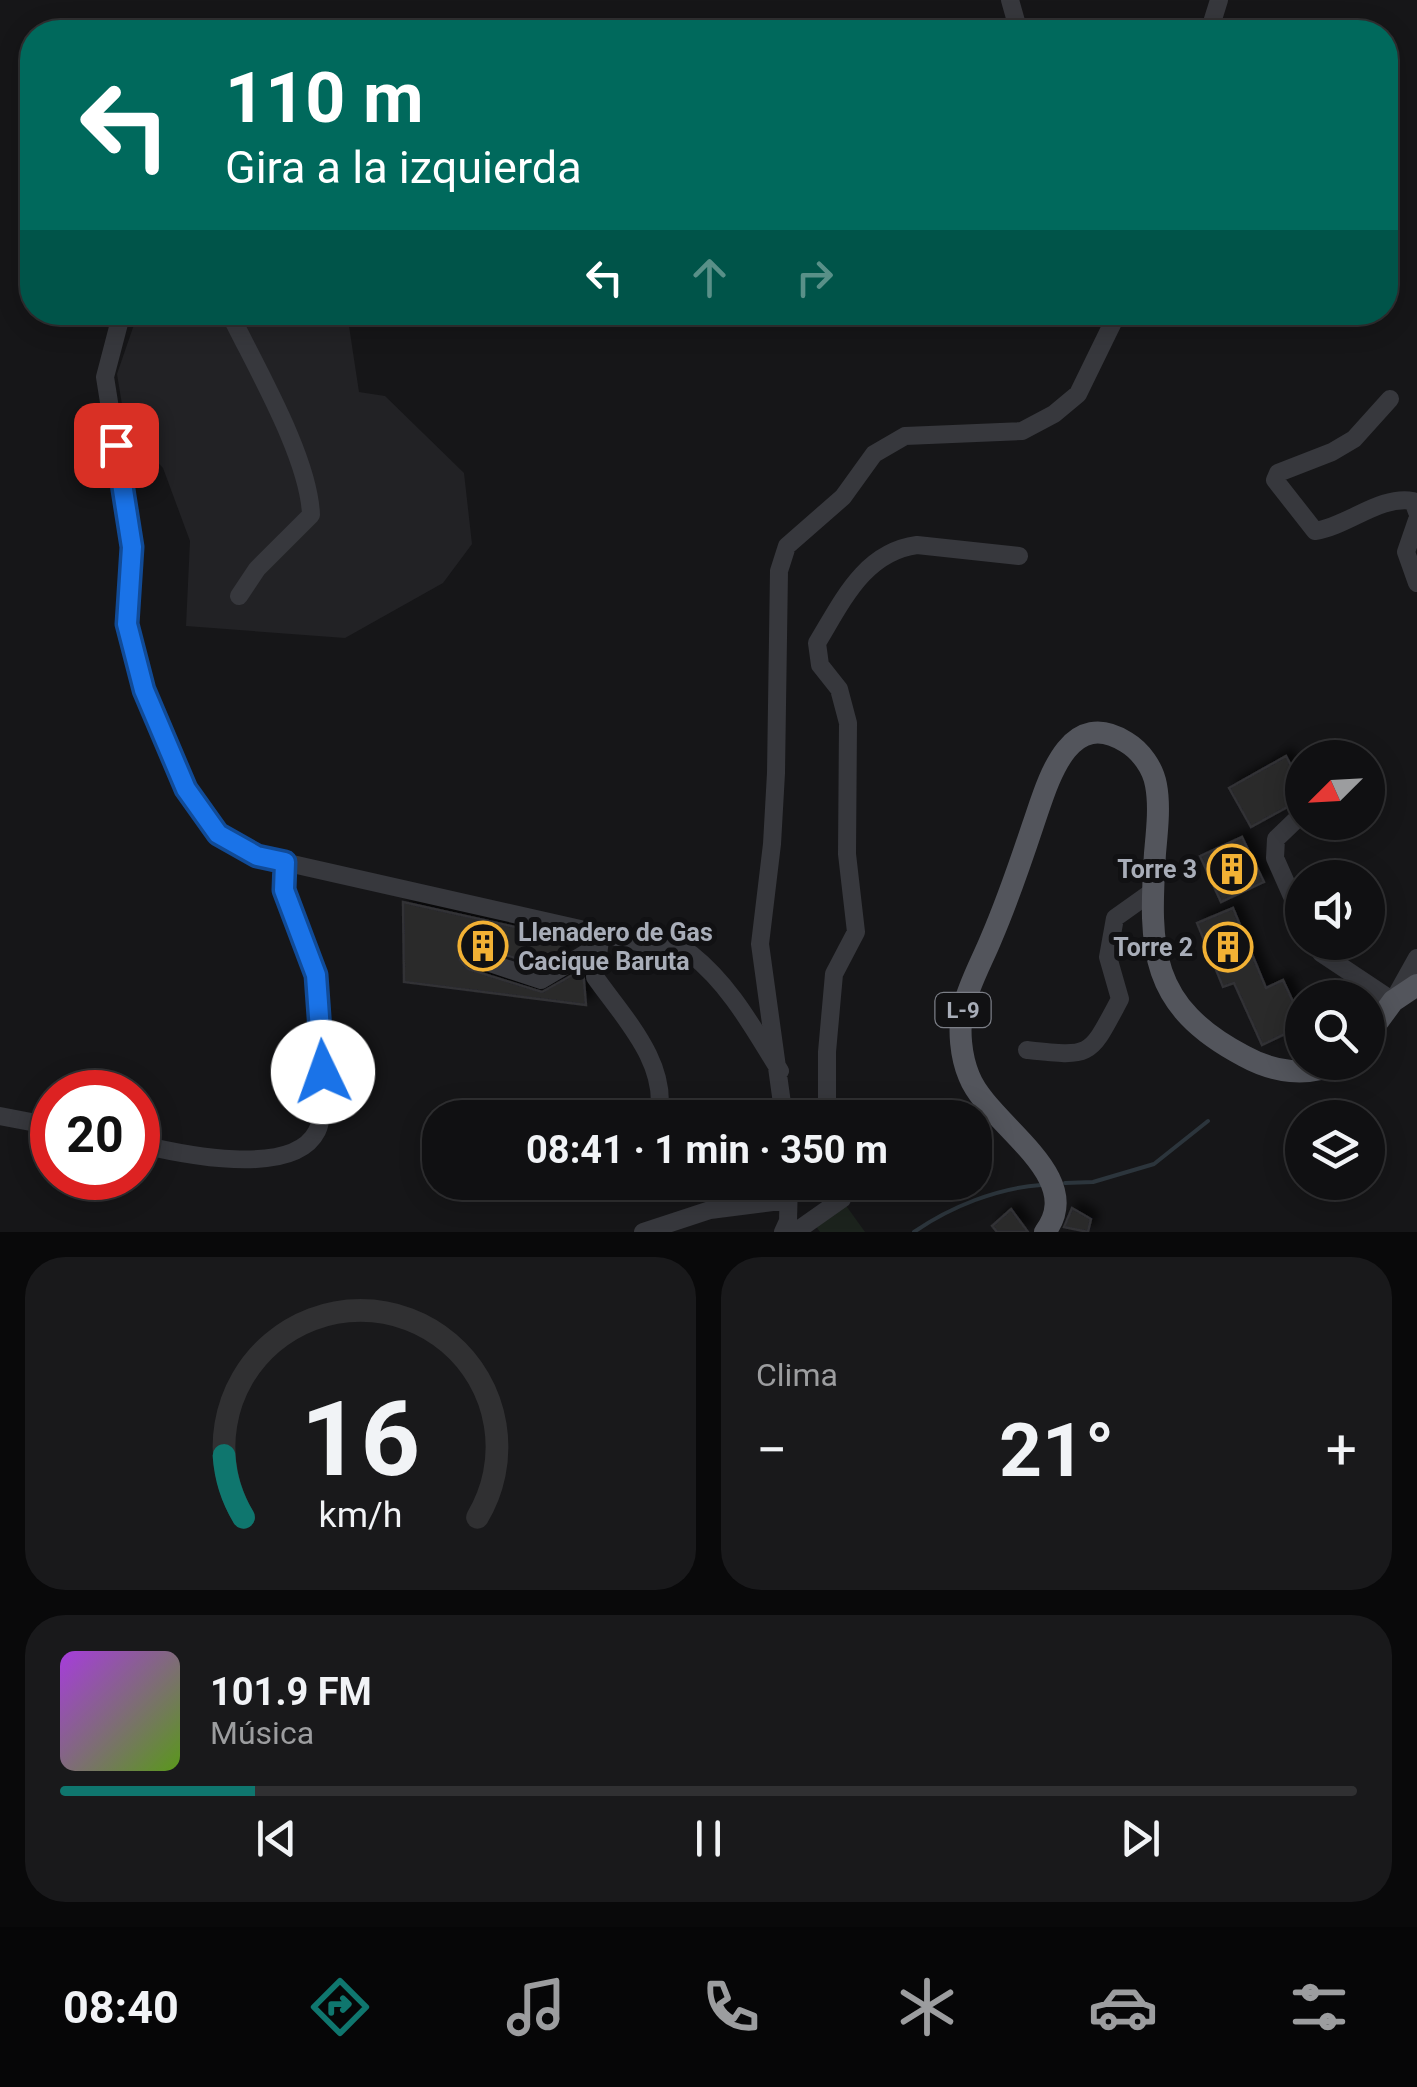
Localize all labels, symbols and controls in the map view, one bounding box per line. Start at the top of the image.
text: 110 m [225,57,424,139]
icon: left [60,60,190,190]
text: Gira a la izquierda [225,141,582,194]
icon: left [577,250,632,305]
icon: ahead [682,250,737,305]
icon: right [787,250,842,305]
pin [74,403,159,488]
icon: arrive [89,418,144,473]
north arrow [1285,740,1385,840]
map controls [1285,740,1385,1200]
building icon: Torre 3 [1206,843,1258,895]
place label: Torre 3 [1117,855,1197,884]
button: sound [1285,860,1385,960]
place label: Llenadero de Gas Cacique Baruta [518,918,713,976]
building icon: Llenadero de Gas Cacique Baruta [457,920,509,972]
building icon: Torre 2 [1202,921,1254,973]
place label: Torre 2 [1113,933,1193,962]
button: search [1285,980,1385,1080]
road number: L-9 [936,993,990,1027]
position arrow [271,1020,375,1124]
speed limit sign: 20 [30,1070,160,1200]
button: layers [1285,1100,1385,1200]
text: 08:41 · 1 min · 350 m [526,1128,888,1172]
text: Clima [756,1356,838,1394]
text: 16 [301,1379,420,1500]
text: 21° [999,1406,1114,1494]
text: − [756,1418,787,1482]
text: + [1326,1418,1357,1482]
text: km/h [319,1494,402,1536]
text: 101.9 FM [210,1670,372,1714]
text: Música [210,1714,314,1752]
icon: previous [249,1811,304,1866]
icon: pause [681,1811,736,1866]
icon: next [1113,1811,1168,1866]
icon: directions [305,1972,375,2042]
icon: music [501,1972,571,2042]
icon: phone [696,1972,766,2042]
icon: climate [892,1972,962,2042]
icon: car [1088,1972,1158,2042]
icon: filters [1284,1972,1354,2042]
text: 08:40 [63,1981,179,2034]

